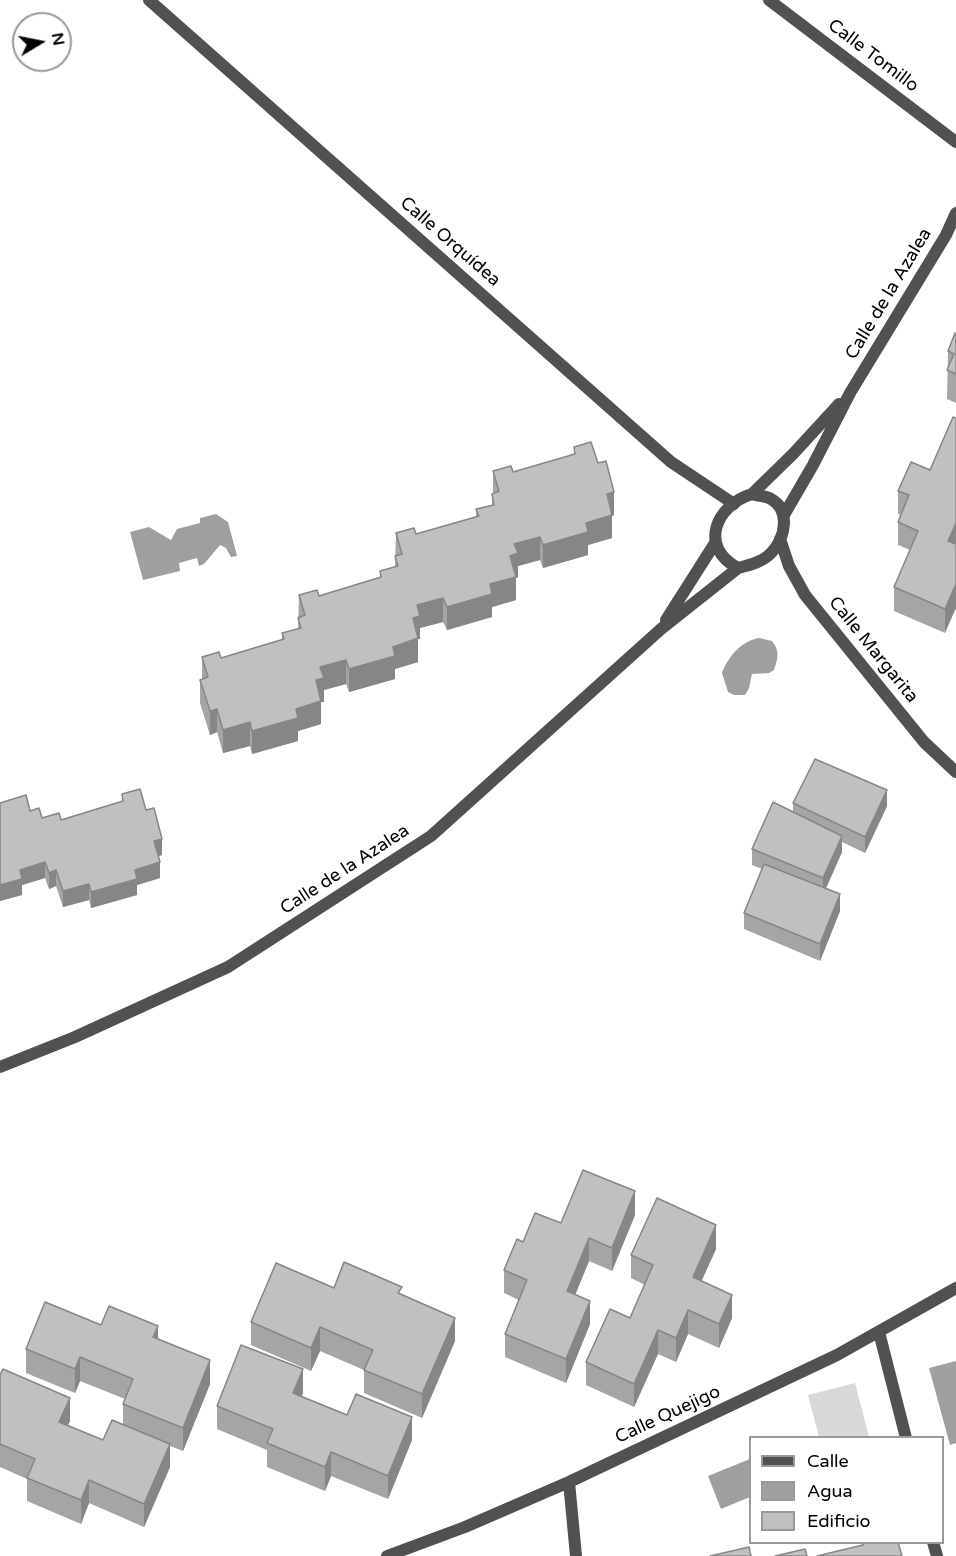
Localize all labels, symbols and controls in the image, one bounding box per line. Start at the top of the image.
north arrow [12,12,72,72]
street label: Calle Tomillo [823,15,923,97]
text: N [47,31,69,47]
street label: Calle Orquídea [395,193,505,291]
street label: Calle de la Azalea [841,224,937,364]
street label: Calle Margarita [824,593,922,707]
street label: Calle de la Azalea [277,820,413,920]
street label: Calle Quejigo [612,1381,724,1449]
legend [749,1436,944,1544]
text: Calle [807,1450,849,1472]
text: Agua [807,1480,853,1502]
text: Edificio [807,1510,871,1532]

